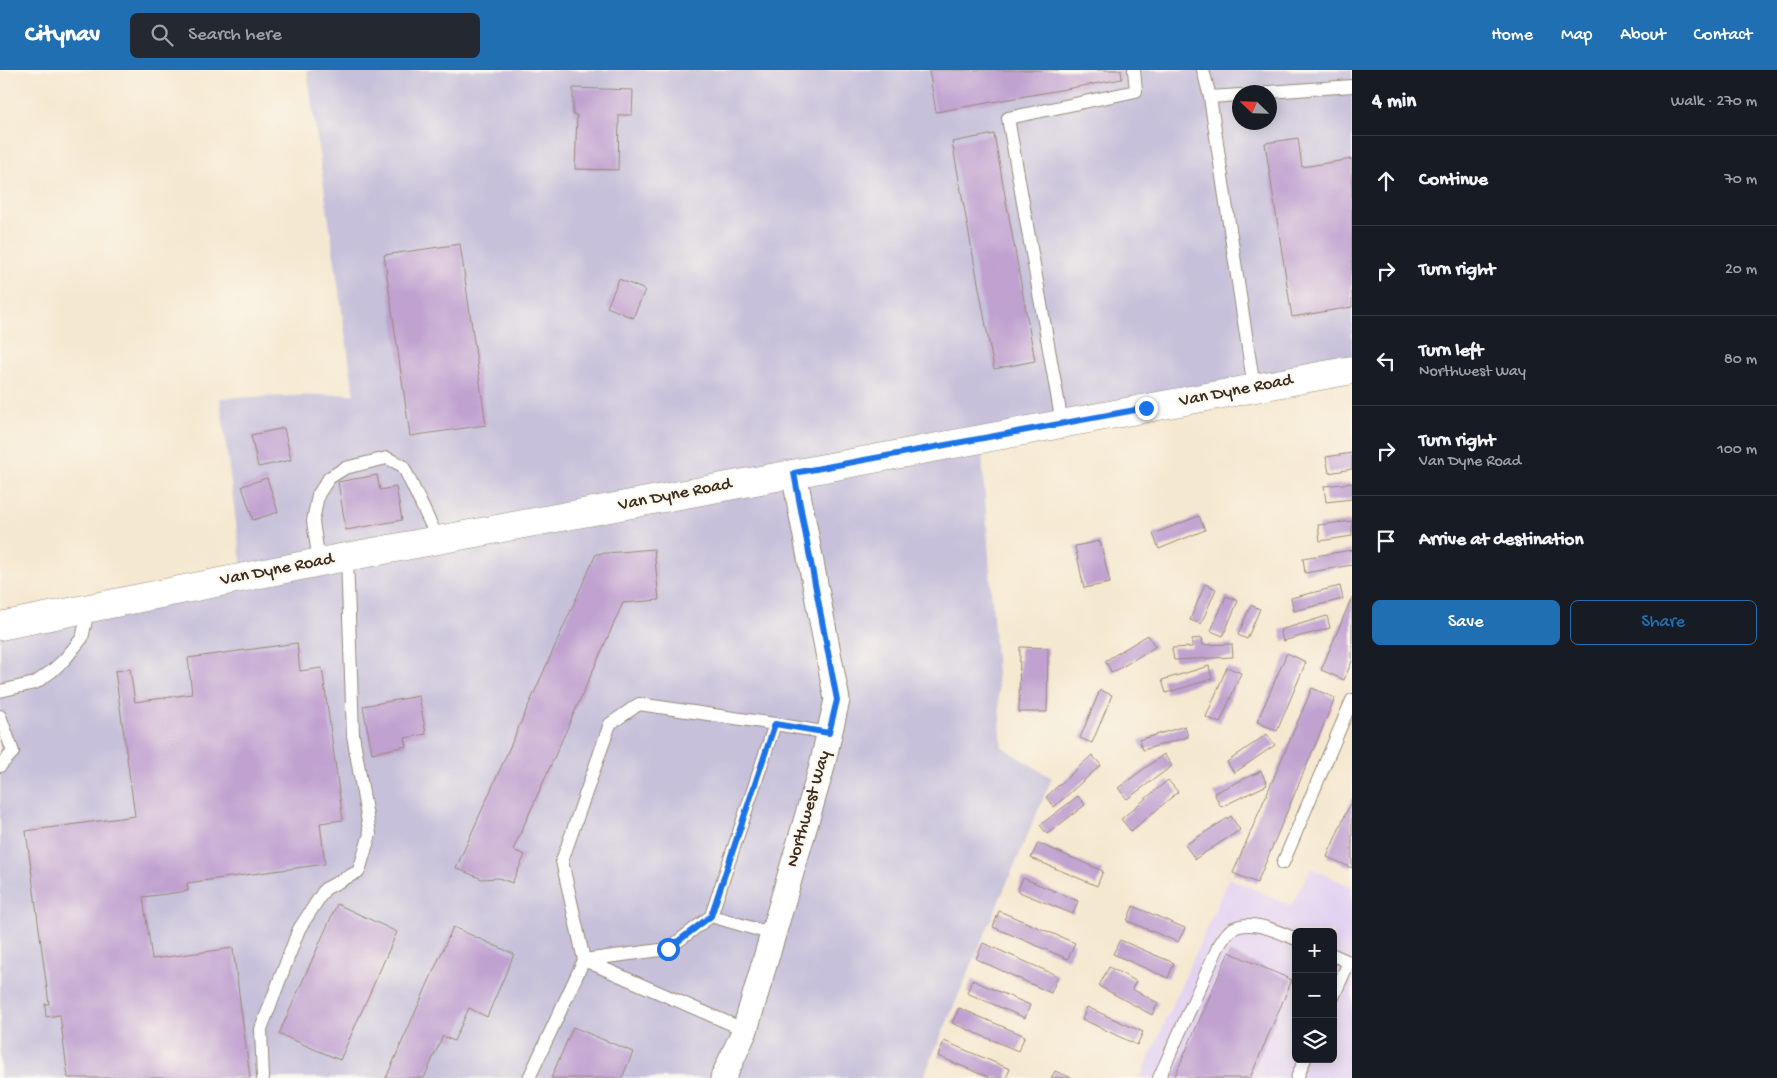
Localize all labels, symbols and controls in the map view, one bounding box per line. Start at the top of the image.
search box [130,13,480,58]
text: Citynav [25,21,100,50]
icon: search [148,21,176,49]
text: Search here [188,24,282,47]
text: Home [1491,25,1533,46]
text: Map [1561,25,1592,46]
text: About [1620,25,1666,46]
text: Contact [1694,25,1752,46]
north arrow [1232,85,1277,130]
text: 4 min [1372,90,1416,115]
text: Walk · 270 m [1671,93,1757,112]
icon: ahead [1372,167,1400,195]
text: Continue [1419,169,1488,192]
text: 70 m [1724,171,1757,190]
icon: right [1372,257,1400,285]
text: Turn right [1419,259,1495,282]
text: 20 m [1725,261,1757,280]
text: Turn left [1419,340,1483,363]
icon: left [1372,347,1400,375]
text: 80 m [1724,351,1757,370]
text: Northwest Way [1419,363,1526,382]
street label: Van Dyne Road [1177,369,1296,412]
route end [1135,397,1158,420]
text: Turn right [1419,430,1495,453]
icon: right [1372,437,1400,465]
text: 100 m [1717,441,1757,460]
text: Van Dyne Road [1419,453,1521,472]
street label: Van Dyne Road [616,473,735,516]
icon: arrive [1372,527,1400,555]
text: Arrive at destination [1419,529,1583,552]
street label: Van Dyne Road [218,548,337,591]
button: Save [1372,600,1560,645]
button: Share [1570,600,1757,645]
street label: Northwest Way [782,748,836,870]
map controls [1292,928,1337,1063]
button: + [1292,928,1337,973]
route start [657,938,680,961]
button: − [1292,973,1337,1018]
button: layers [1292,1018,1337,1063]

